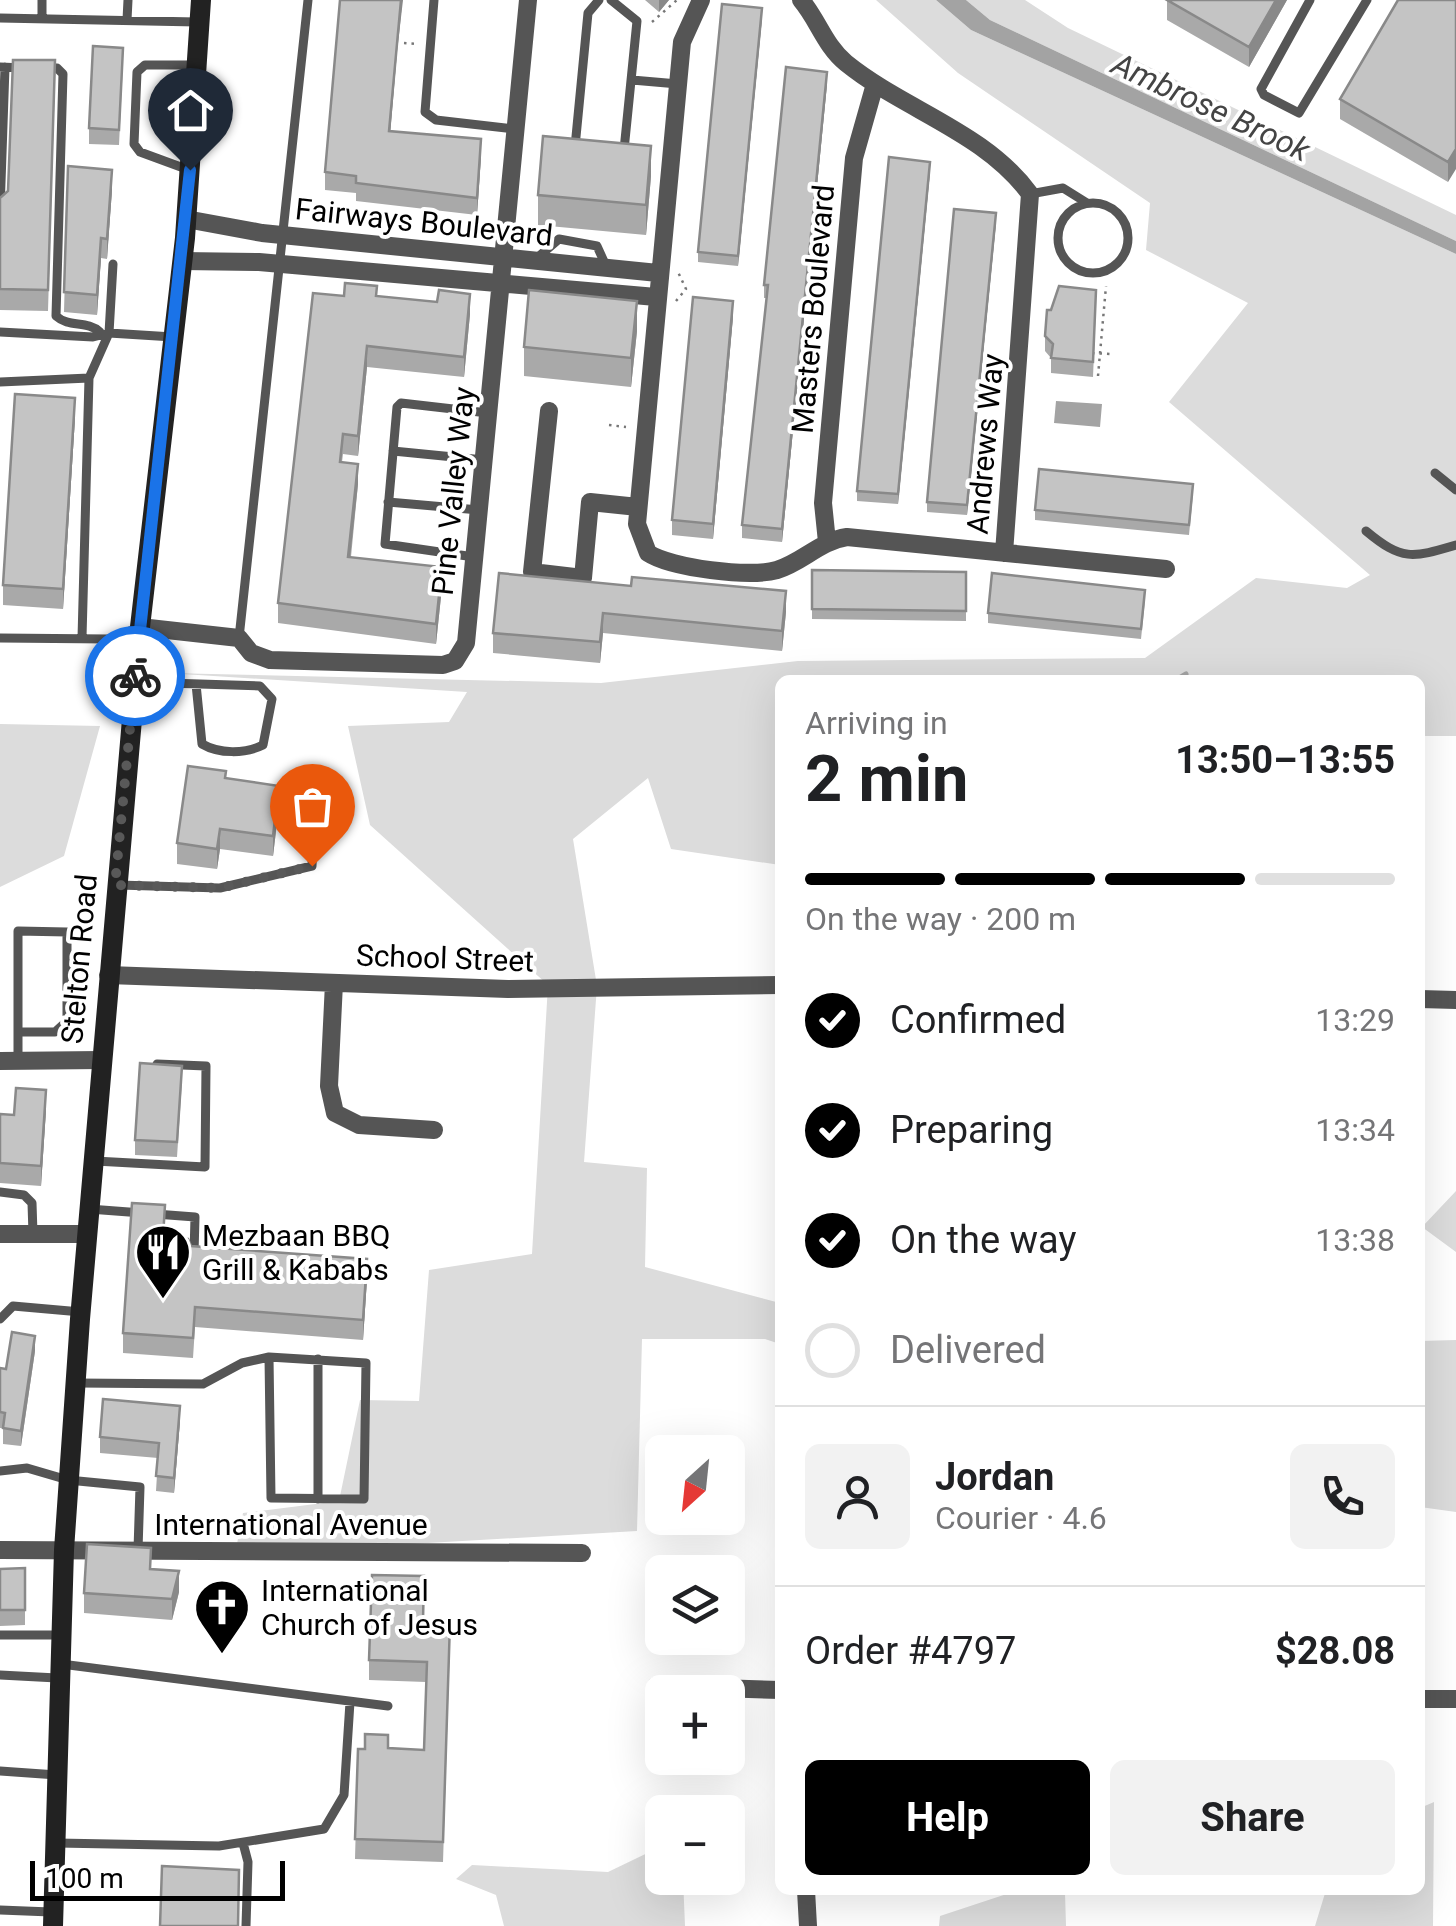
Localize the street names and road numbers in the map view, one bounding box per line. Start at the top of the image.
street label: Masters Boulevard [785,183,841,435]
street label: Fairways Boulevard [294,191,554,253]
street label: Andrews Way [960,352,1010,536]
street label: Pine Valley Way [425,385,481,597]
street label: Stelton Road [54,873,104,1045]
street label: School Street [355,937,535,979]
street label: International Avenue [154,1507,428,1542]

